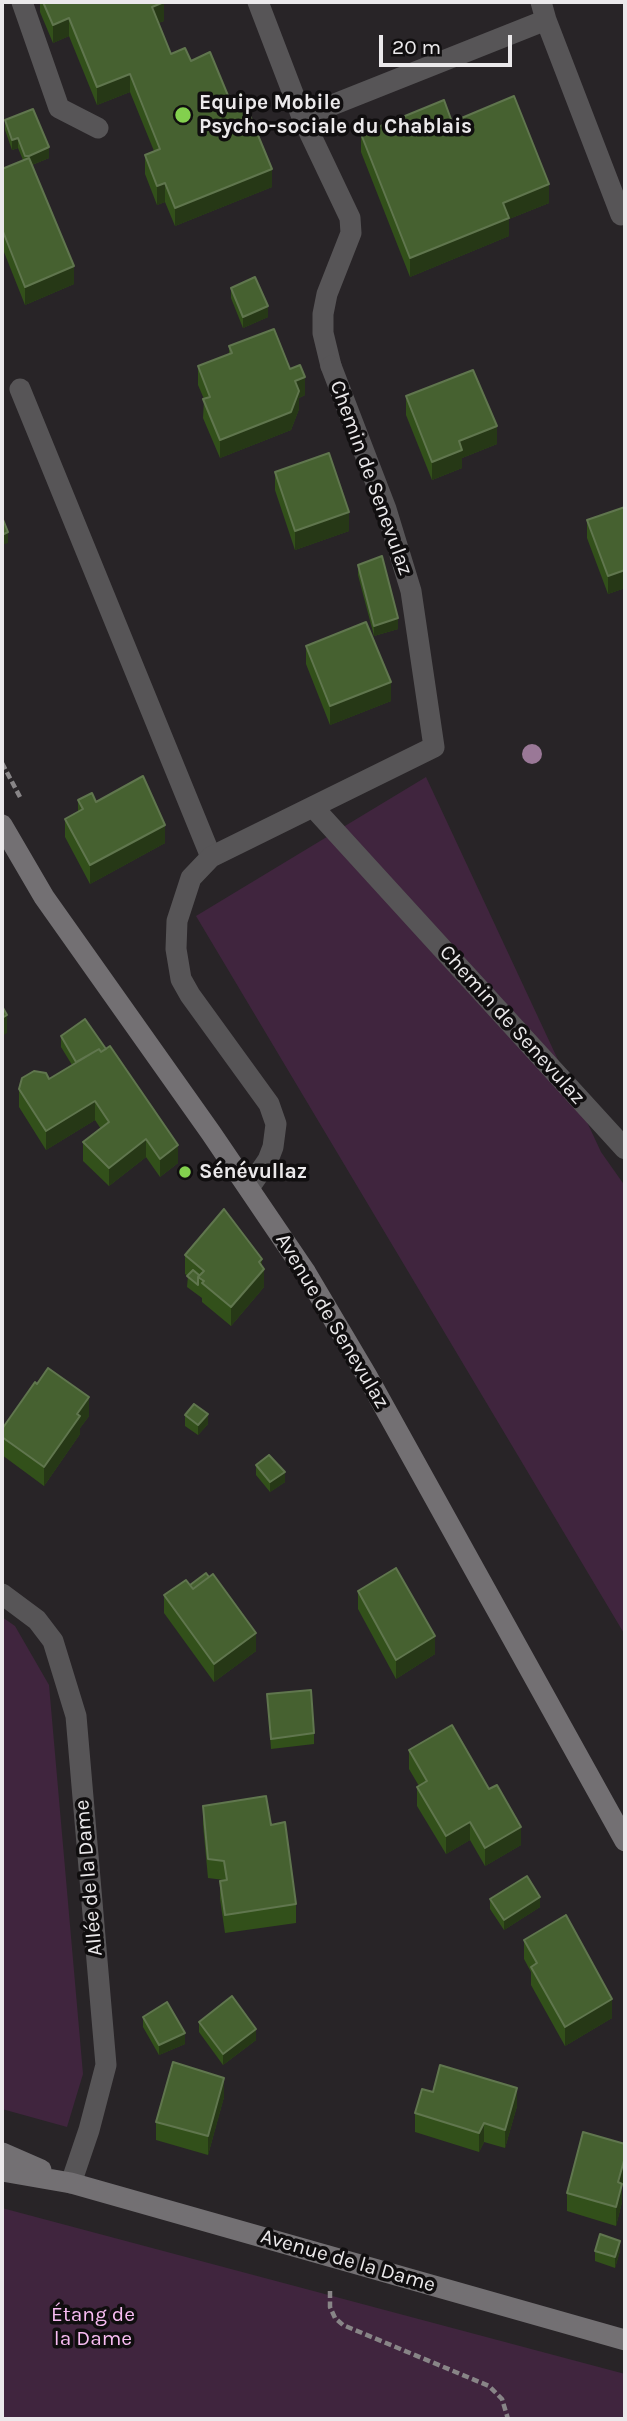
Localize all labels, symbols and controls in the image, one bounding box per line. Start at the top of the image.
scale bar [382,21,515,65]
text: 20 m [392,35,441,59]
place label: Equipe Mobile Psycho-sociale du Chablais [199,90,472,140]
marker: Equipe Mobile Psycho-sociale du Chablais [173,105,193,125]
street label: Chemin de Senevulaz [324,377,418,579]
street label: Chemin de Senevulaz [434,940,590,1110]
place label: Sénévullaz [199,1159,307,1185]
marker: Sénévullaz [177,1164,193,1180]
street label: Avenue de Senevulaz [270,1229,394,1413]
street label: Allée de la Dame [70,1799,108,1957]
street label: Avenue de la Dame [258,2224,438,2298]
park label: Étang de la Dame [51,2302,135,2352]

